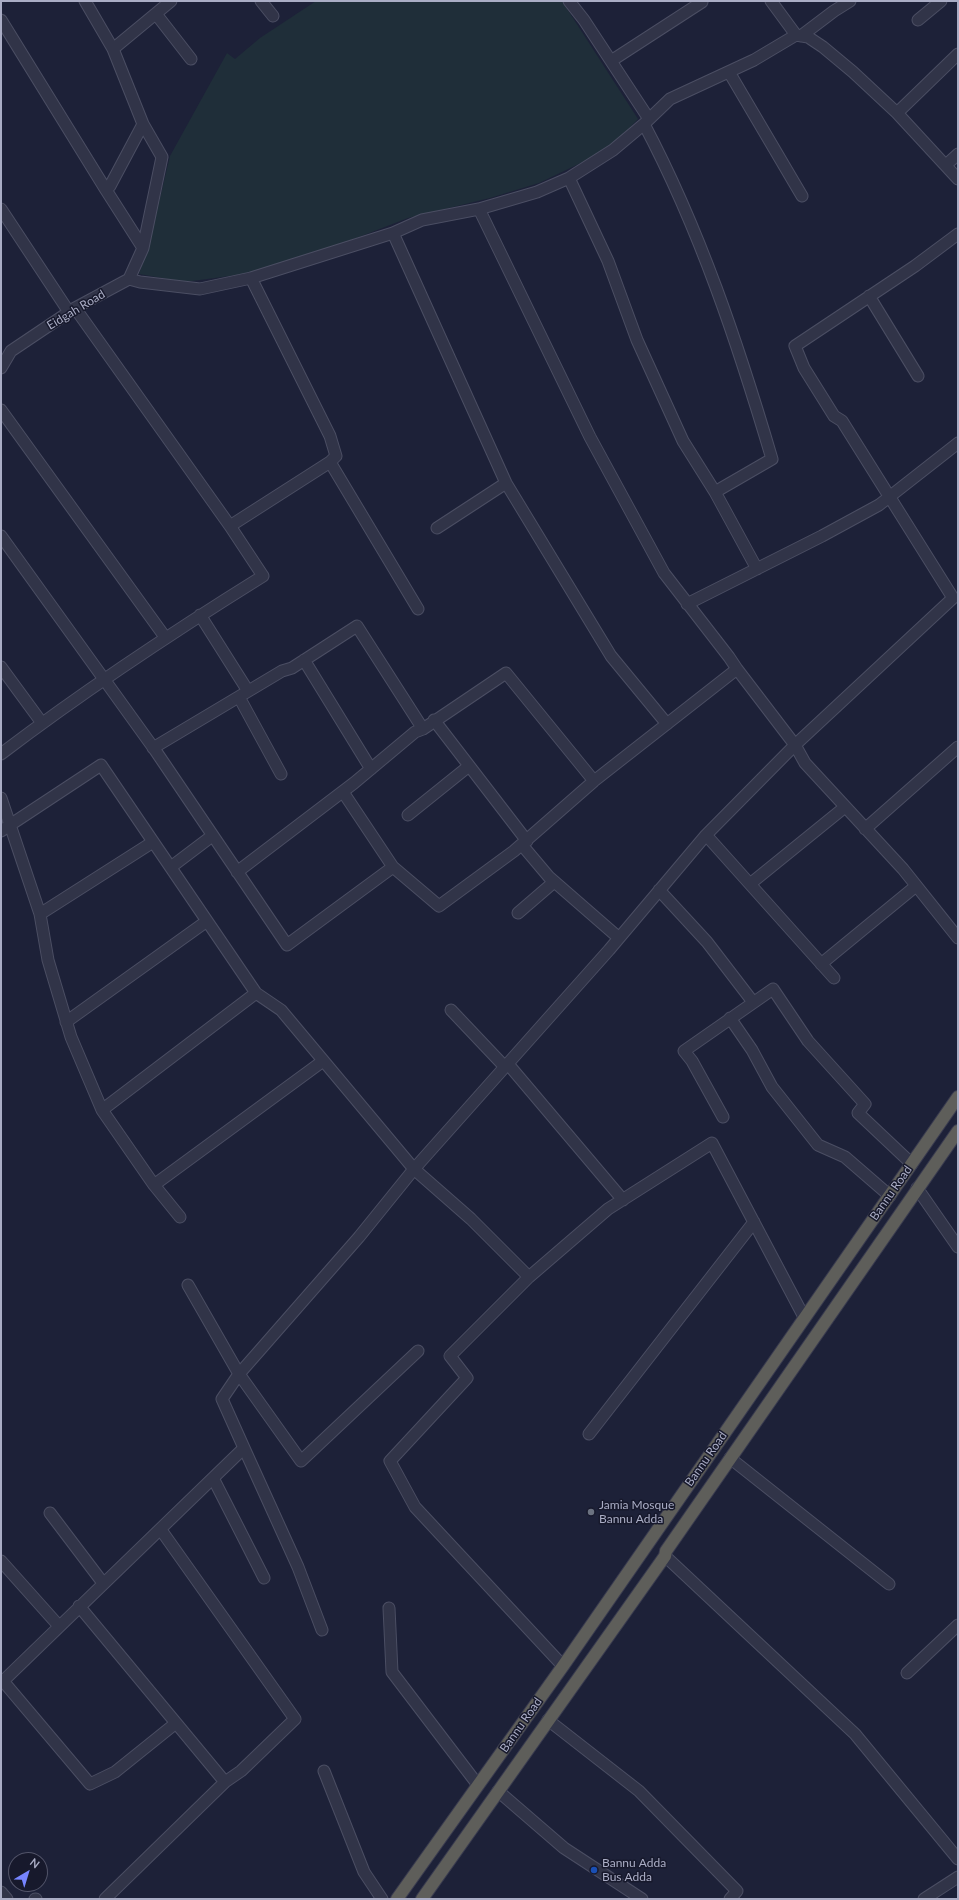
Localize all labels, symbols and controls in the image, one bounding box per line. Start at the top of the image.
street label: Eidgah Road [44,287,108,333]
street label: Bannu Road [867,1163,915,1223]
street label: Bannu Road [682,1429,730,1489]
place label: Jamia Mosque Bannu Adda [599,1498,674,1526]
marker: Jamia Mosque Bannu Adda [586,1507,596,1517]
street label: Bannu Road [497,1695,545,1755]
north arrow [8,1852,48,1892]
text: N [28,1855,42,1871]
place label: Bannu Adda Bus Adda [602,1856,666,1884]
marker: Bannu Adda Bus Adda [589,1865,599,1875]

